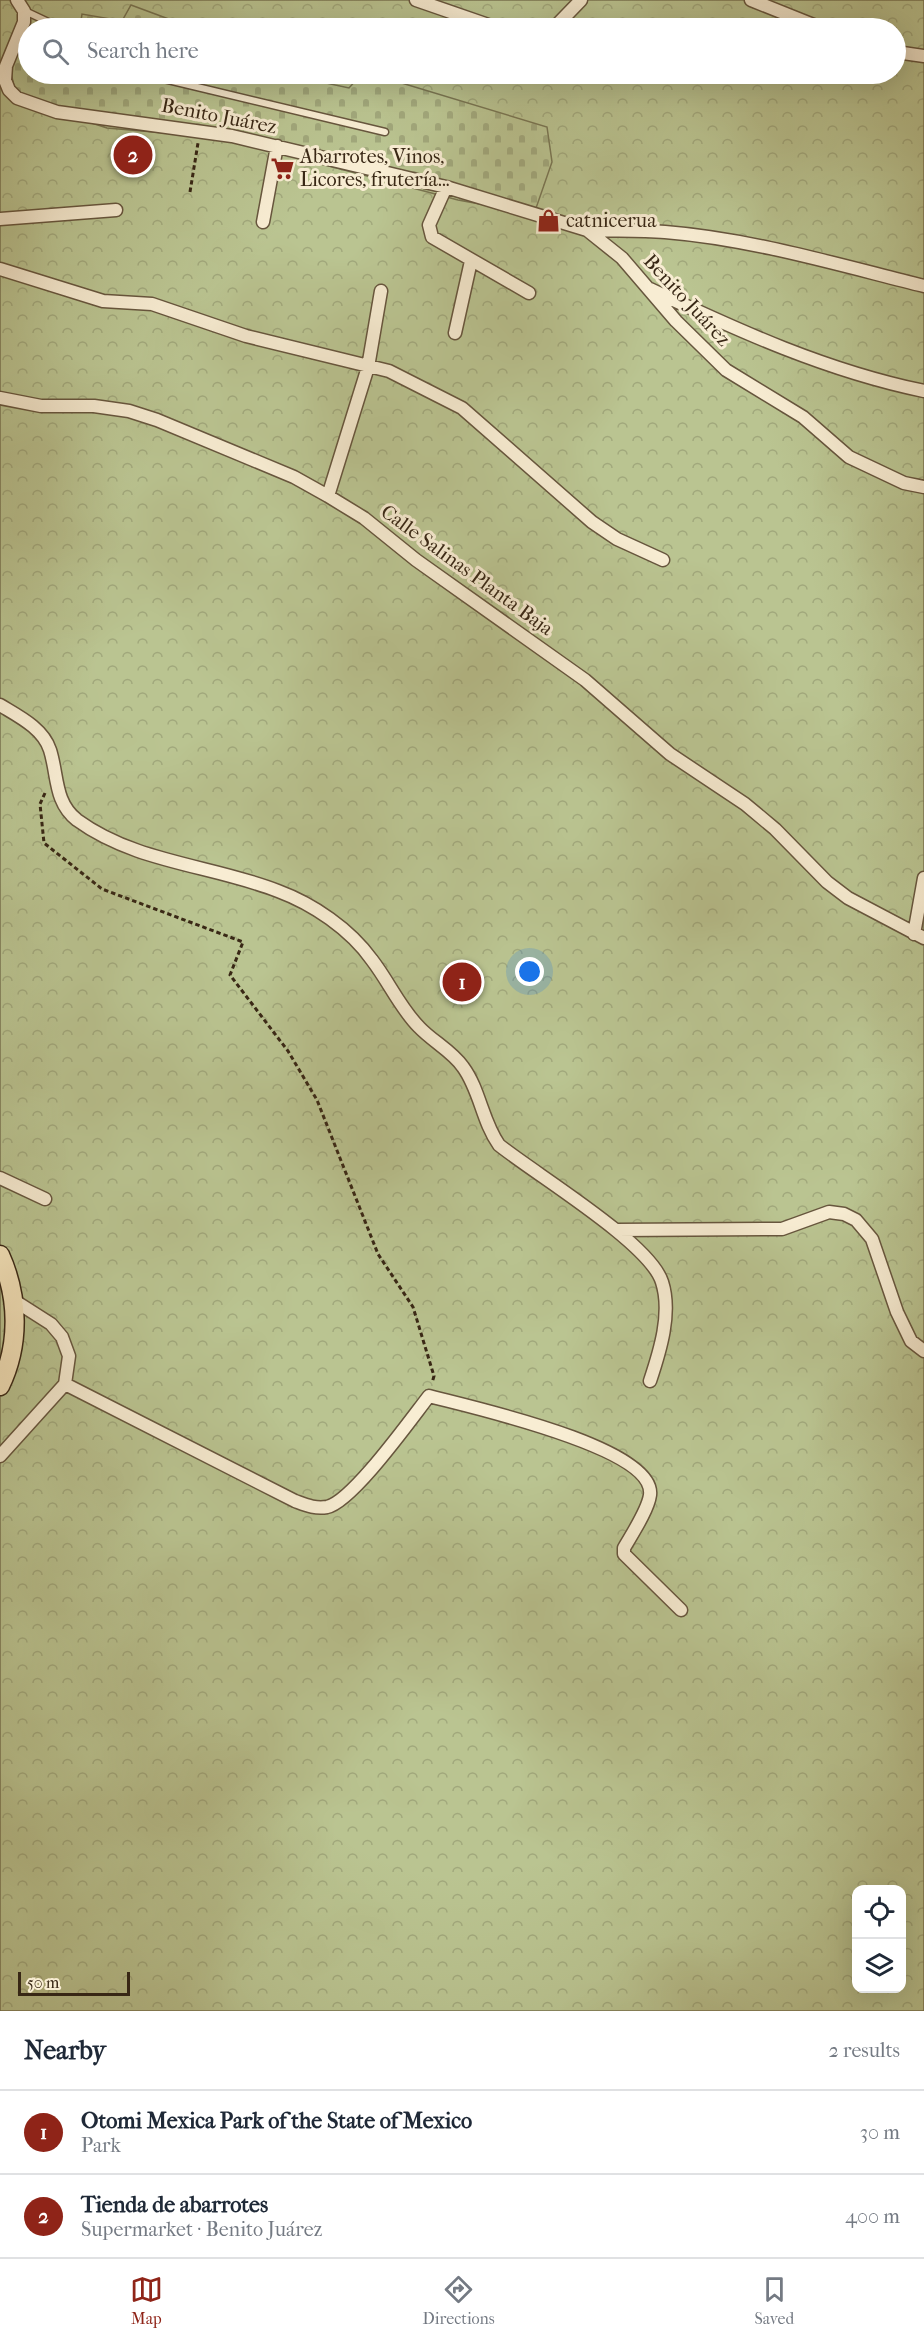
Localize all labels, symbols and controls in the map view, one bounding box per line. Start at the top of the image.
search box [18,18,906,84]
icon: search [39,35,72,68]
text: Search here [87,38,199,64]
street label: Benito Juárez [160,94,279,138]
pin: 2 [114,132,152,178]
place label: Abarrotes, Vinos, Licores, frutería... [299,145,450,191]
supermarket icon: Abarrotes, Vinos, Licores, frutería... [269,155,295,181]
shop icon: catnicerua [535,207,561,233]
place label: catnicerua [566,209,657,232]
street label: Benito Juárez [639,249,735,351]
street label: Calle Salinas Planta Baja [377,500,558,641]
your location [515,957,544,986]
pin: 1 [442,960,482,1004]
map controls [852,1885,906,1993]
button: locate [852,1885,906,1939]
button: layers [852,1939,906,1993]
scale bar [18,1969,130,1996]
text: 50 m [27,1973,59,1992]
text: Nearby [24,2035,106,2066]
text: 2 results [829,2039,900,2062]
text: Otomi Mexica Park of the State of Mexico [81,2108,472,2134]
text: 1 [40,2121,47,2144]
text: 30 m [860,2121,900,2144]
text: Park [81,2134,121,2157]
text: Tienda de abarrotes [81,2192,268,2218]
text: 2 [38,2205,49,2228]
text: 400 m [845,2205,900,2228]
text: Supermarket · Benito Juárez [81,2218,322,2241]
tab: Map [130,2273,163,2328]
tab: Directions [423,2273,495,2328]
tab: Saved [754,2273,794,2328]

